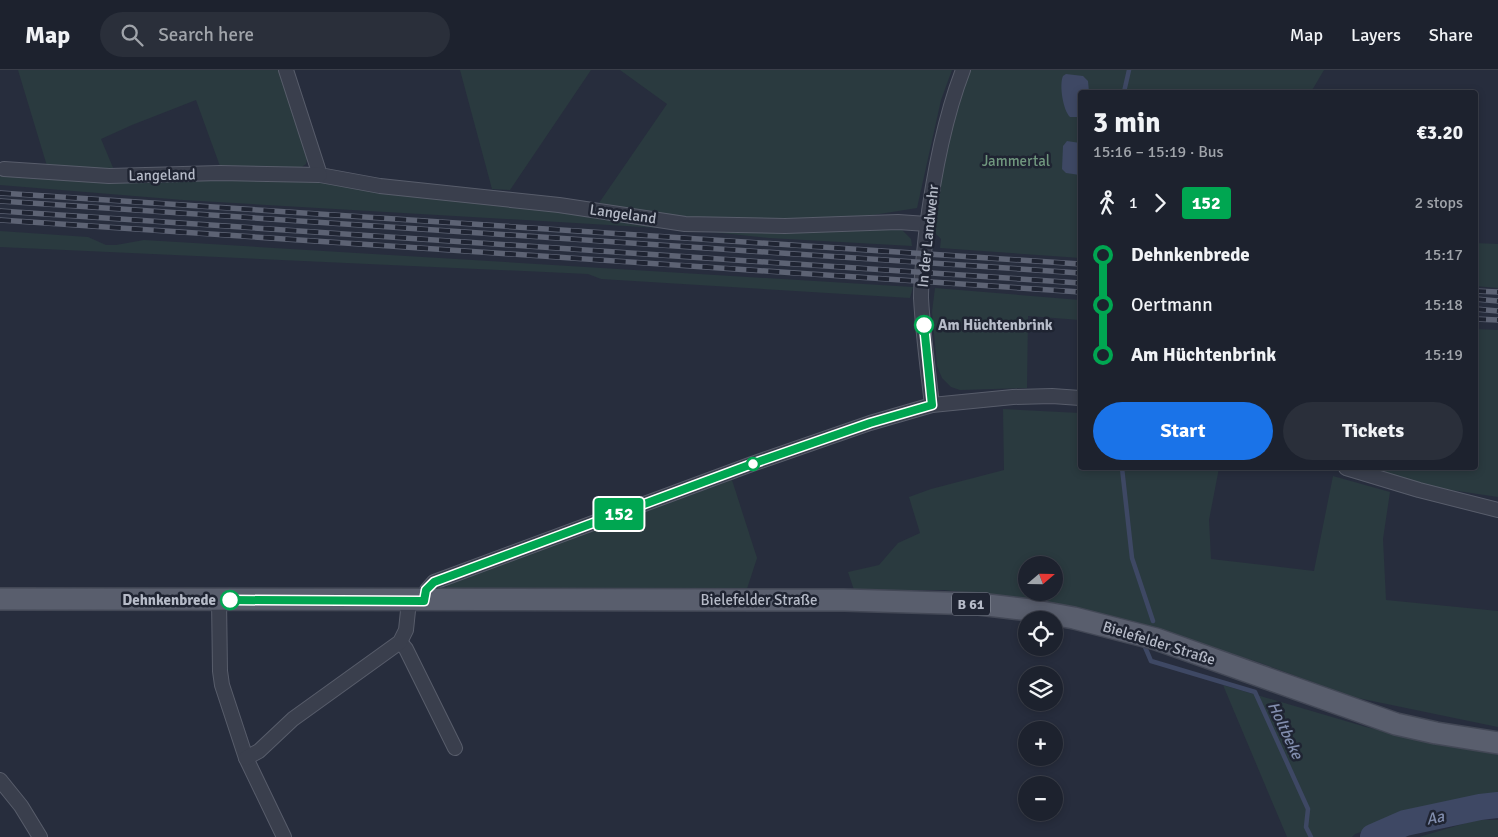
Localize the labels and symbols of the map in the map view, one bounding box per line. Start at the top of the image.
park label: Jammertal [982,152,1050,170]
street label: Langeland [128,165,196,185]
street label: In der Landwehr [914,183,942,288]
street label: Langeland [589,200,658,228]
marker: Am Hüchtenbrink [914,315,934,335]
place label: Am Hüchtenbrink [938,316,1053,334]
unlabelled marker [746,457,760,471]
line badge: 152 [590,498,648,530]
north arrow [1018,556,1062,601]
marker: Dehnkenbrede [220,590,240,610]
place label: Dehnkenbrede [122,591,216,609]
street label: Bielefelder Straße [701,591,817,609]
road number: B 61 [952,592,990,616]
street label: Bielefelder Straße [1100,617,1218,669]
water label: Holtbeke [1263,698,1308,763]
water label: Aa [1424,806,1447,830]

